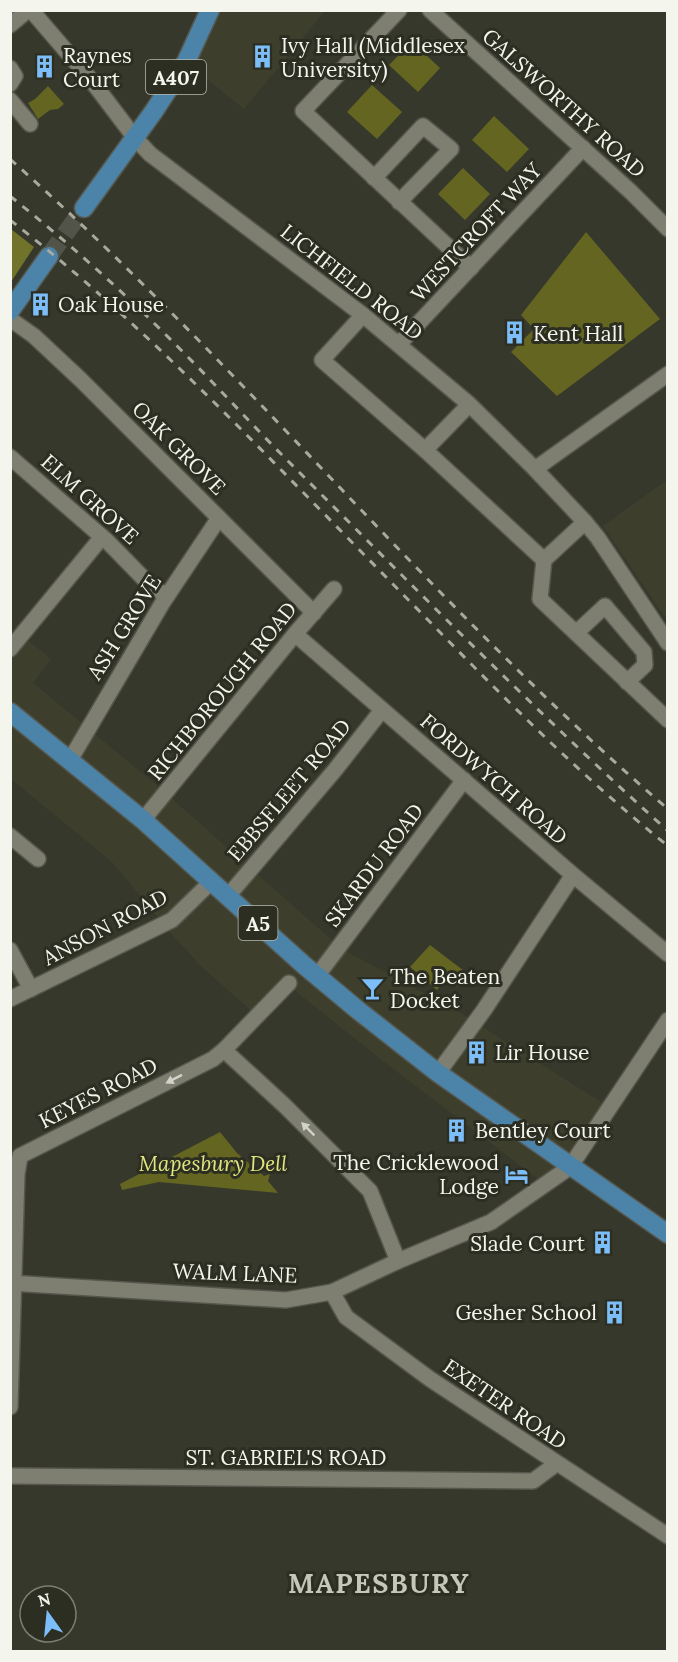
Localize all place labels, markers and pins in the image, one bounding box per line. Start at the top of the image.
place label: Ivy Hall (Middlesex University) [281,32,465,83]
place label: Raynes Court [63,42,132,93]
building icon: Ivy Hall (Middlesex University) [250,44,276,70]
building icon: Raynes Court [32,54,58,80]
building icon: Oak House [27,291,53,317]
place label: Oak House [58,291,164,318]
building icon: Kent Hall [502,320,528,346]
place label: Kent Hall [533,320,623,347]
place label: The Beaten Docket [390,963,501,1014]
bar icon: The Beaten Docket [359,975,385,1001]
building icon: Lir House [464,1039,490,1065]
place label: Lir House [495,1039,590,1066]
building icon: Bentley Court [444,1117,470,1143]
place label: Bentley Court [475,1117,611,1144]
place label: The Cricklewood Lodge [333,1149,499,1200]
hotel icon: The Cricklewood Lodge [504,1161,530,1187]
place label: Slade Court [470,1230,586,1257]
building icon: Slade Court [590,1230,616,1256]
place label: Gesher School [455,1299,597,1326]
building icon: Gesher School [602,1299,628,1325]

